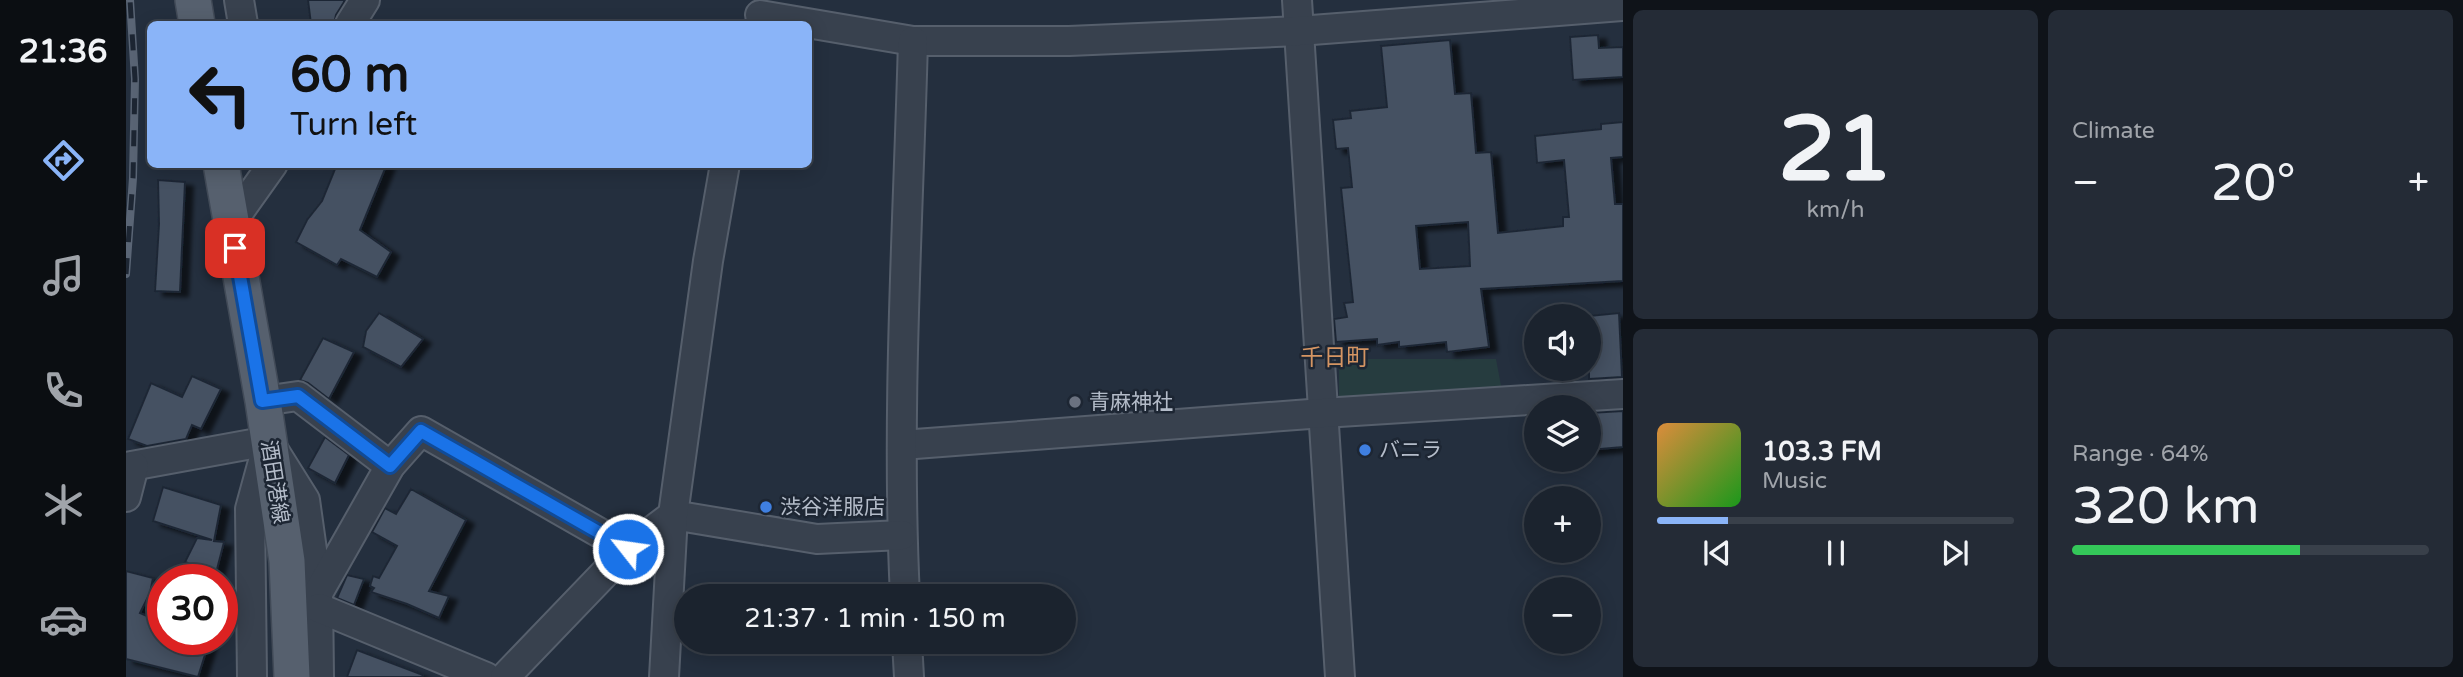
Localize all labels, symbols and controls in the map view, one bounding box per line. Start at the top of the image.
text: 21:36 [19,33,107,71]
text: 60 m [290,46,409,105]
icon: left [175,49,266,140]
text: 21 [1778,95,1893,205]
text: Turn left [290,106,417,144]
text: Climate [2072,117,2155,145]
icon: directions [39,136,88,185]
text: 20° [2211,152,2296,215]
text: − [2072,160,2099,206]
text: + [2408,160,2429,206]
text: km/h [1807,196,1864,224]
pin [205,218,265,278]
icon: arrive [216,229,254,267]
icon: music [39,251,88,300]
map controls [1524,304,1601,654]
button: sound [1524,304,1601,381]
district label: 千日町 [1301,344,1370,372]
icon: phone [39,366,88,415]
place label: 青麻神社 [1089,390,1173,415]
marker: 青麻神社 [1067,394,1083,410]
button: layers [1524,395,1601,472]
text: 103.3 FM [1762,436,1882,467]
place label: バニラ [1379,438,1442,463]
street label: 酒田港線 [256,439,293,526]
text: Range · 64% [2072,440,2208,468]
marker: バニラ [1357,442,1373,458]
text: Music [1762,467,1827,495]
text: 320 km [2072,475,2260,538]
icon: climate [39,480,88,529]
button: + [1524,486,1601,563]
place label: 渋谷洋服店 [780,495,885,520]
marker: 渋谷洋服店 [758,499,774,515]
position arrow [591,512,665,586]
icon: previous [1698,534,1736,572]
icon: pause [1817,534,1855,572]
icon: next [1936,534,1974,572]
speed limit sign: 30 [147,564,238,655]
button: − [1524,577,1601,654]
icon: car [39,595,88,644]
text: 21:37 · 1 min · 150 m [744,603,1006,634]

